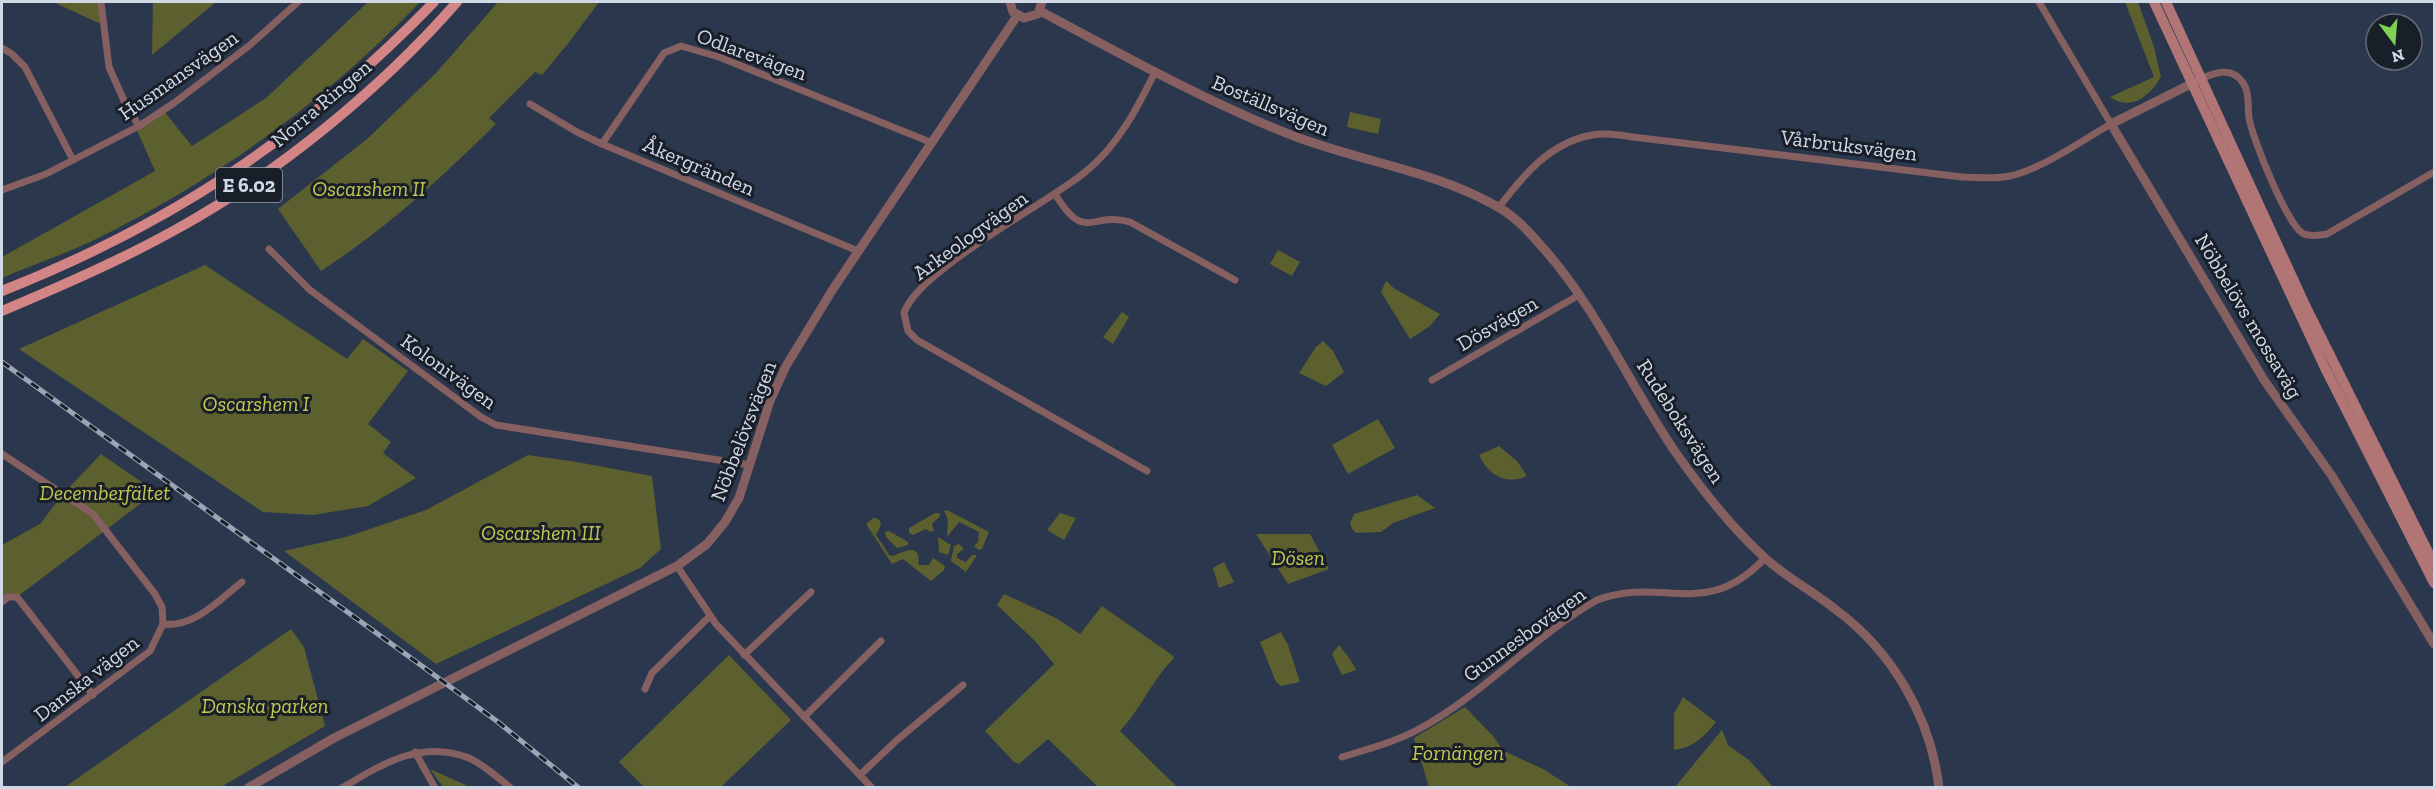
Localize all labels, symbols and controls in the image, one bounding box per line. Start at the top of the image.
north arrow [2364,12,2424,72]
street label: Odlarevägen [694,23,810,85]
street label: Husmansvägen [113,25,243,125]
text: N [2390,45,2406,67]
street label: Norra Ringen [266,54,376,152]
street label: Boställsvägen [1208,69,1334,141]
street label: Vårbruksvägen [1778,124,1919,166]
street label: Åkergränden [639,131,759,201]
road number: E 6.02 [216,168,282,202]
park label: Oscarshem II [312,176,426,201]
street label: Arkeologvägen [908,185,1032,285]
street label: Nöbbelövs mossaväg [2190,229,2308,403]
street label: Dösvägen [1452,290,1542,356]
street label: Kolonivägen [396,328,502,414]
street label: Rudeboksvägen [1632,354,1730,488]
street label: Nöbbelövsvägen [705,357,781,505]
park label: Oscarshem I [203,391,310,416]
park label: Decemberfältet [40,480,170,505]
park label: Oscarshem III [481,520,601,545]
park label: Dösen [1271,545,1325,570]
street label: Gunnesbovägen [1458,581,1590,687]
street label: Danska vägen [29,629,143,727]
park label: Danska parken [201,693,329,718]
park label: Fornängen [1412,740,1504,765]

